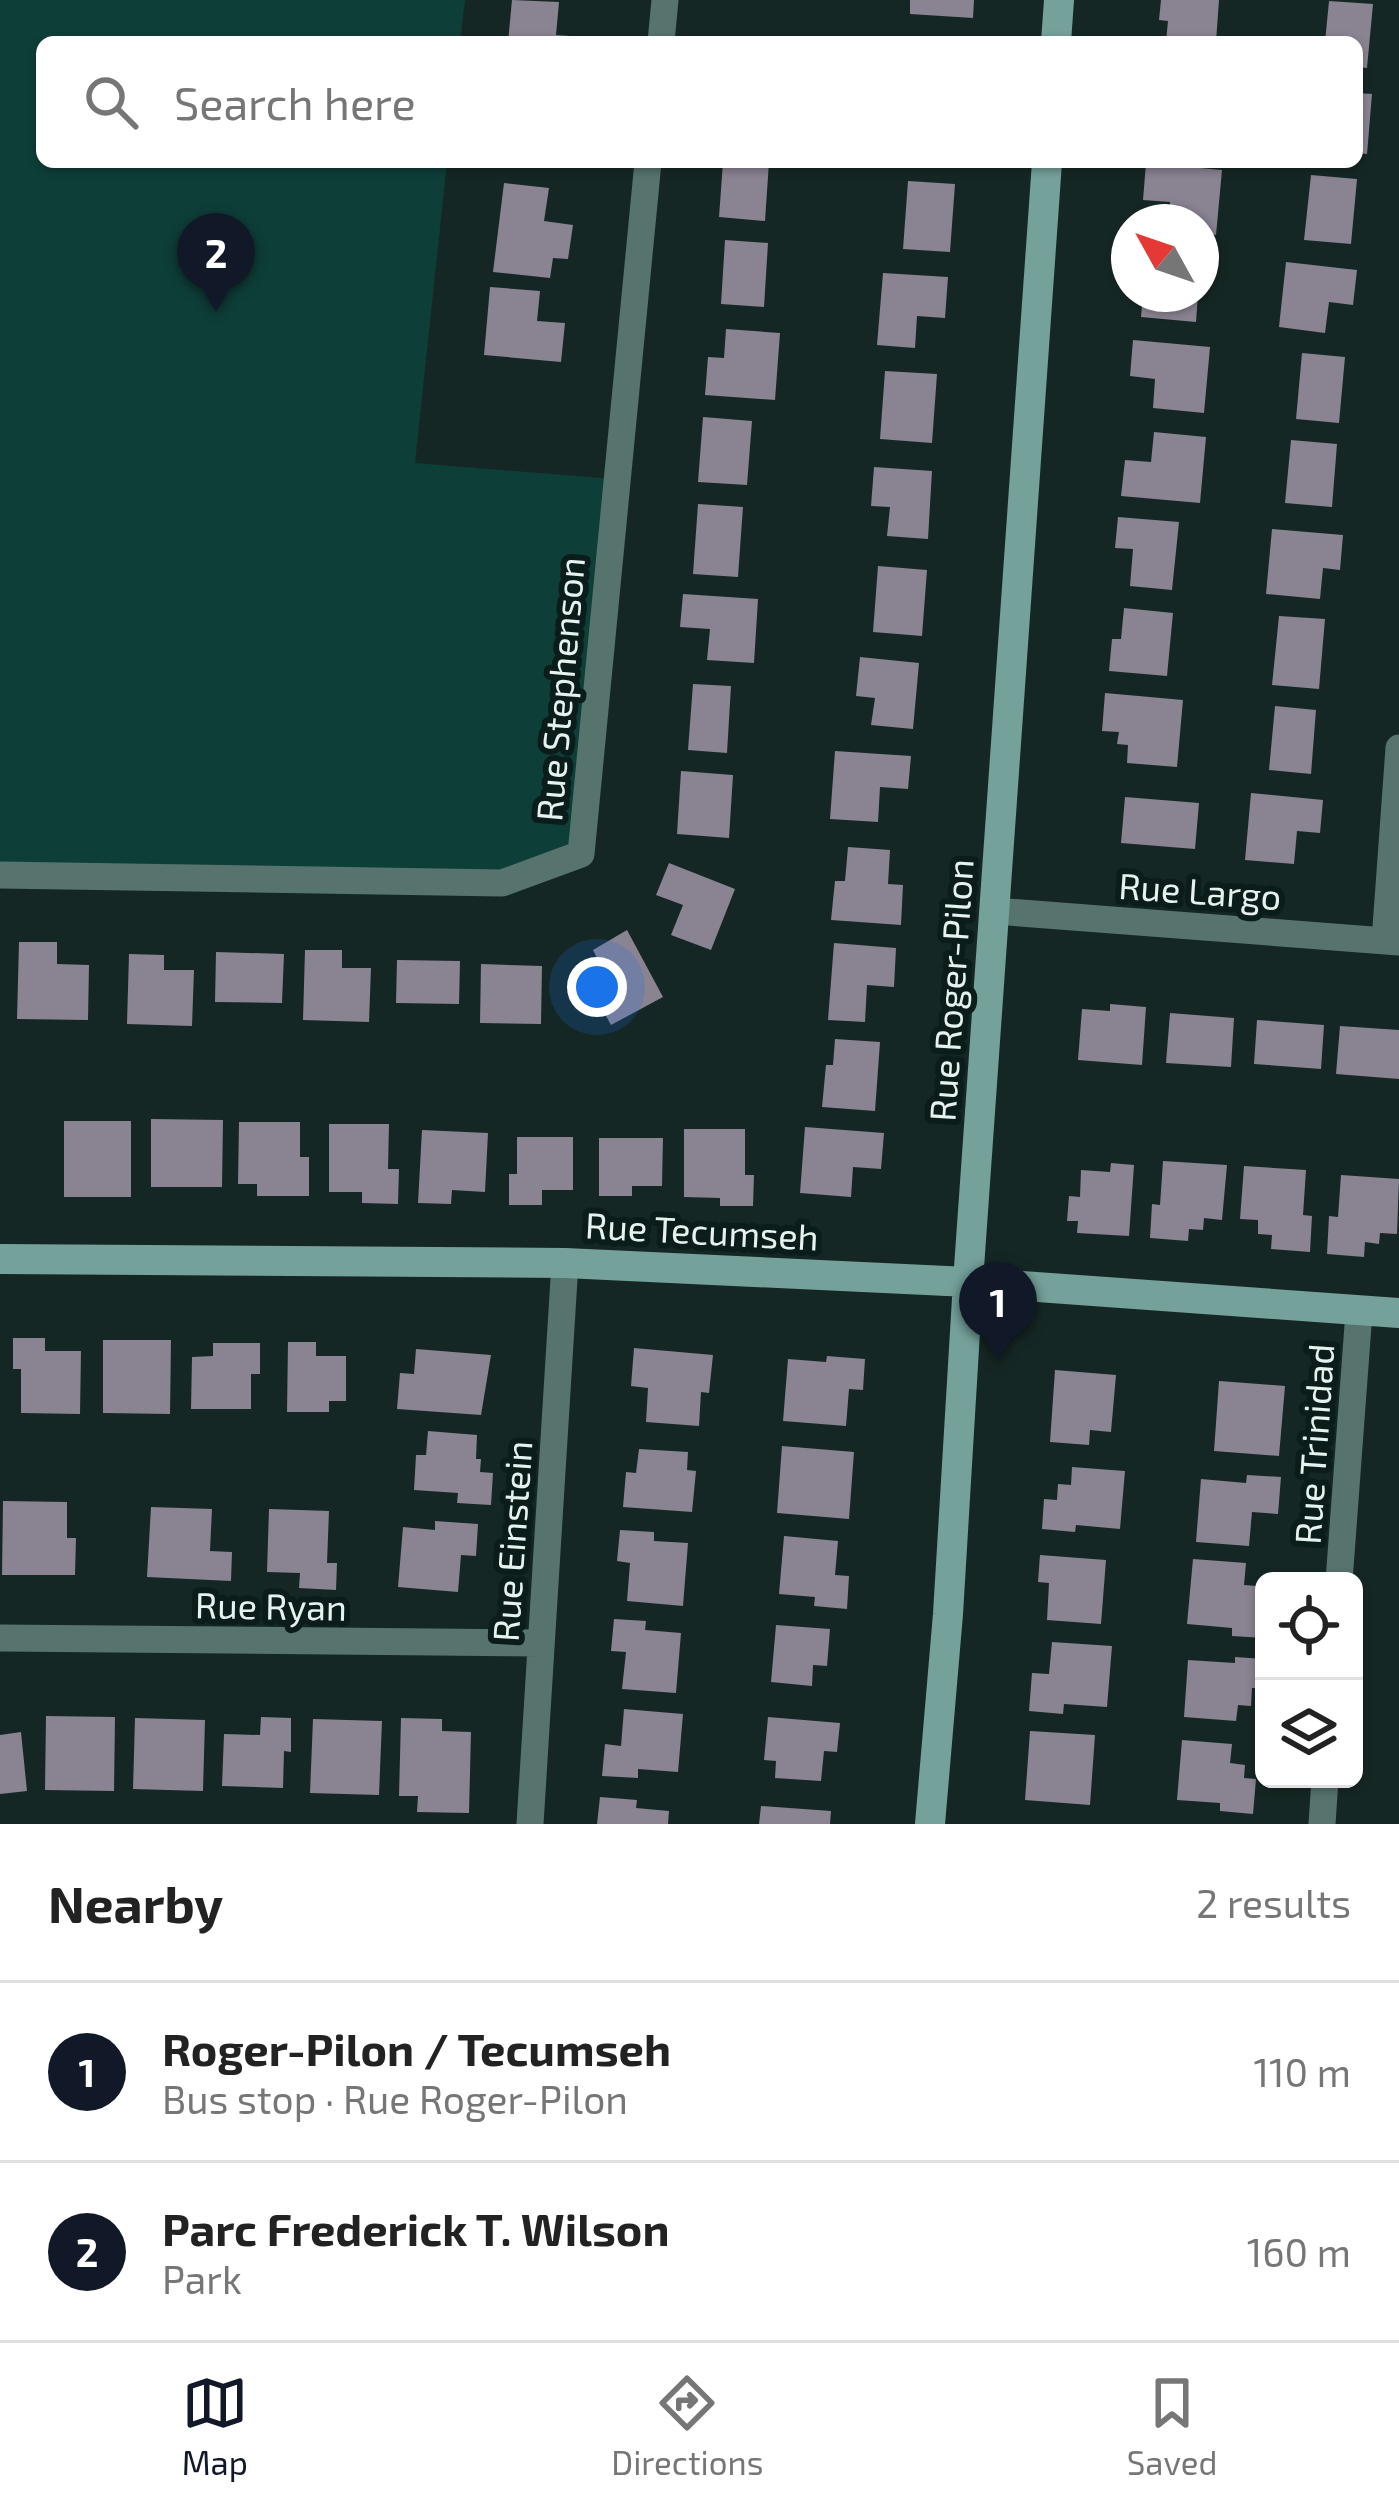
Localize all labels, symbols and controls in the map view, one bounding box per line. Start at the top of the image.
search box [36,36,1363,168]
icon: search [78,69,144,135]
text: Search here [174,75,416,129]
north arrow [1111,204,1219,312]
pin: 2 [177,213,255,312]
street label: Rue Stephenson [526,555,592,823]
street label: Rue Roger-Pilon [919,857,981,1123]
street label: Rue Largo [1117,863,1283,917]
your location [567,957,627,1017]
street label: Rue Tecumseh [584,1202,820,1258]
pin: 1 [959,1262,1037,1361]
street label: Rue Trinidad [1285,1342,1341,1546]
street label: Rue Einstein [483,1439,539,1643]
map controls [1255,1572,1363,1788]
button: locate [1255,1572,1363,1680]
street label: Rue Ryan [195,1582,347,1628]
button: layers [1255,1680,1363,1788]
text: Nearby [48,1872,223,1933]
text: 2 results [1196,1879,1351,1926]
text: Roger-Pilon / Tecumseh [162,2021,671,2075]
text: 1 [79,2048,95,2095]
text: 110 m [1254,2048,1351,2095]
text: Bus stop · Rue Roger-Pilon [162,2075,628,2122]
text: Parc Frederick T. Wilson [162,2201,669,2255]
text: 2 [76,2228,98,2275]
text: 160 m [1247,2228,1351,2275]
text: Park [162,2255,242,2302]
tab: Map [182,2370,248,2482]
tab: Directions [611,2370,763,2482]
tab: Saved [1127,2370,1217,2482]

